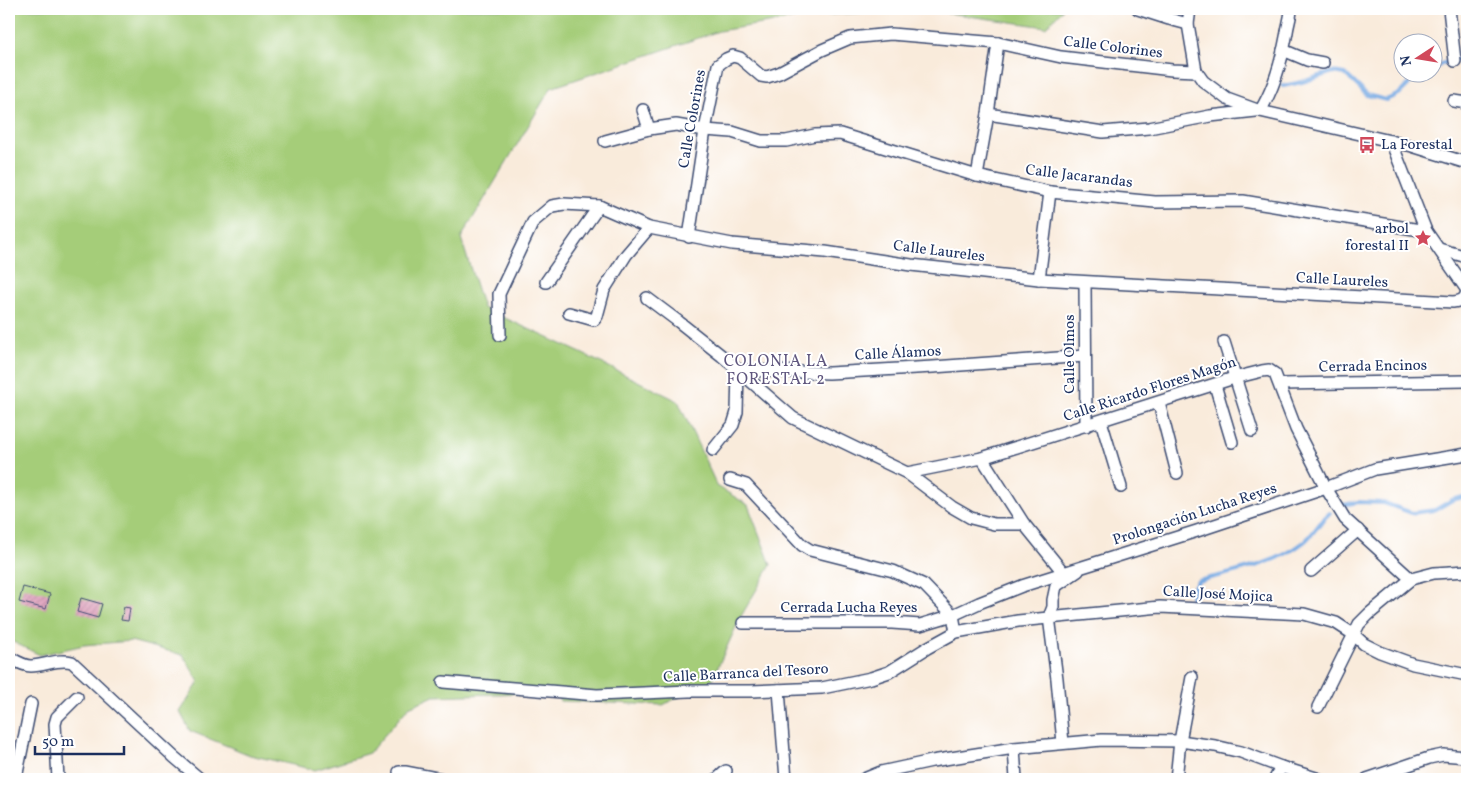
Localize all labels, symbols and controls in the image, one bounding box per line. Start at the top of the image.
street label: Calle Colorines [1062,32,1164,64]
north arrow [1394,32,1444,82]
text: N [1396,53,1417,67]
street label: Calle Colorines [674,68,712,170]
bus stop icon: La Forestal [1357,135,1377,155]
place label: La Forestal [1381,135,1453,156]
street label: Calle Jacarandas [1024,160,1134,194]
place label: arbol forestal II [1345,219,1409,257]
place icon: arbol forestal II [1413,228,1433,248]
street label: Calle Laureles [892,236,986,268]
street label: Calle Laureles [1295,268,1389,294]
street label: Calle Olmos [1060,314,1081,394]
street label: Calle Álamos [854,341,942,367]
district label: COLONIA LA FORESTAL 2 [724,351,828,391]
street label: Calle Ricardo Flores Magón [1061,352,1239,428]
street label: Cerrada Encinos [1319,356,1427,378]
street label: Prolongación Lucha Reyes [1110,479,1280,551]
street label: Calle José Mojica [1162,582,1274,608]
street label: Cerrada Lucha Reyes [781,598,917,619]
street label: Calle Barranca del Tesoro [663,659,829,689]
scale bar [35,723,124,755]
text: 50 m [42,732,74,753]

